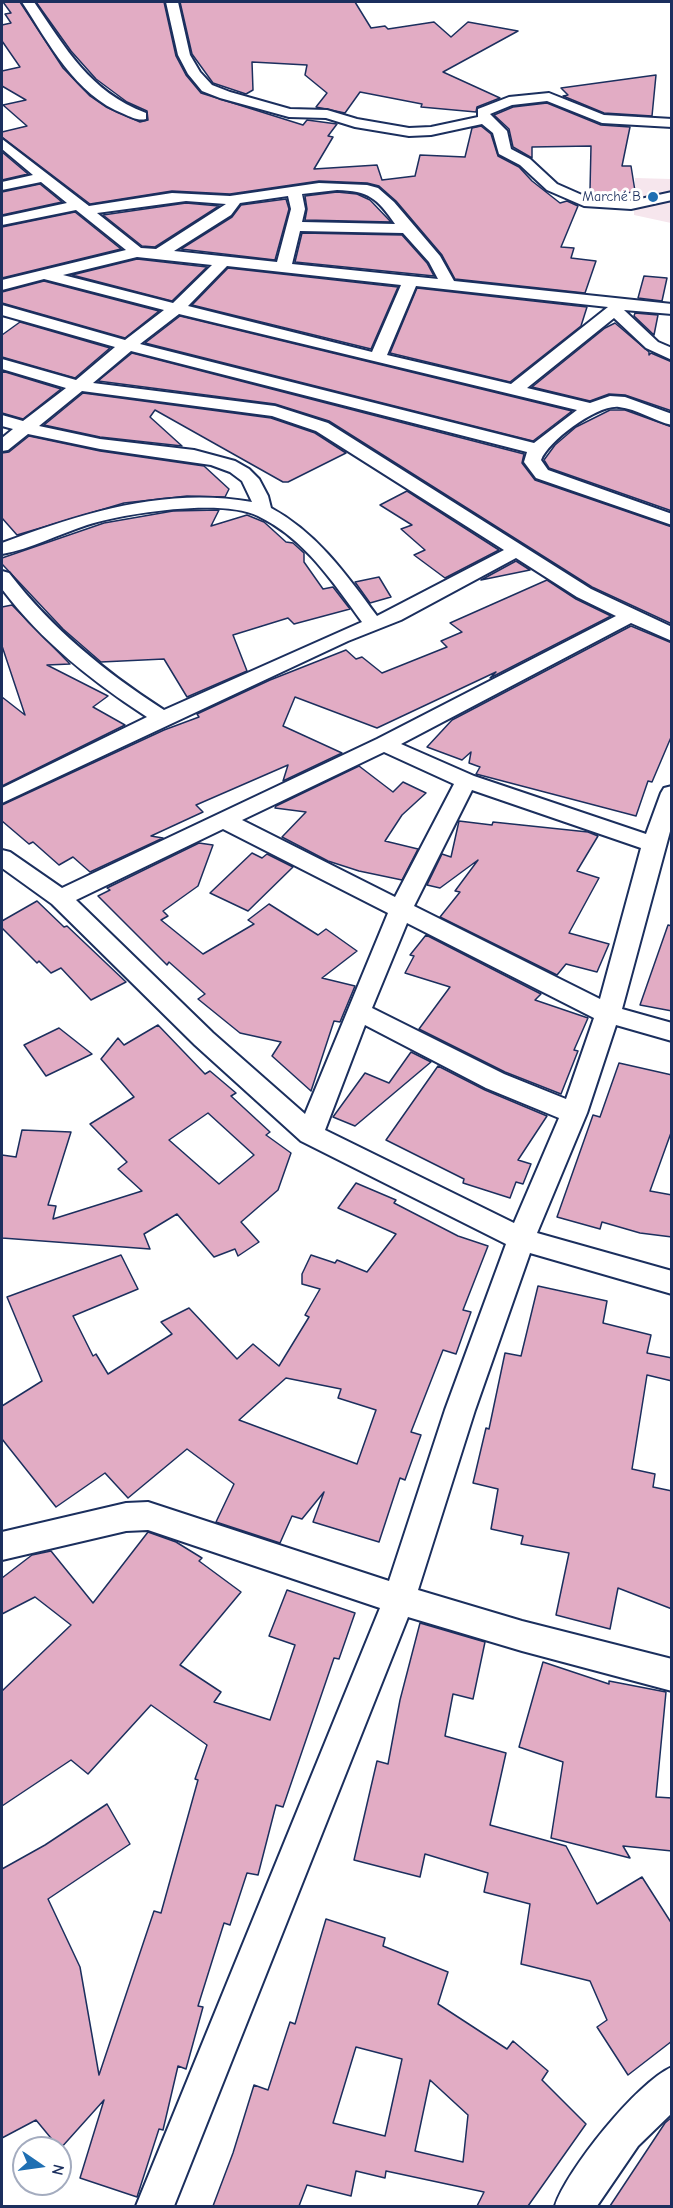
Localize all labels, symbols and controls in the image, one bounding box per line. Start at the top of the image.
place label: Marché B [582,189,641,205]
marker: Marché B [646,190,660,204]
north arrow [12,2136,72,2196]
text: N [48,2162,68,2177]

